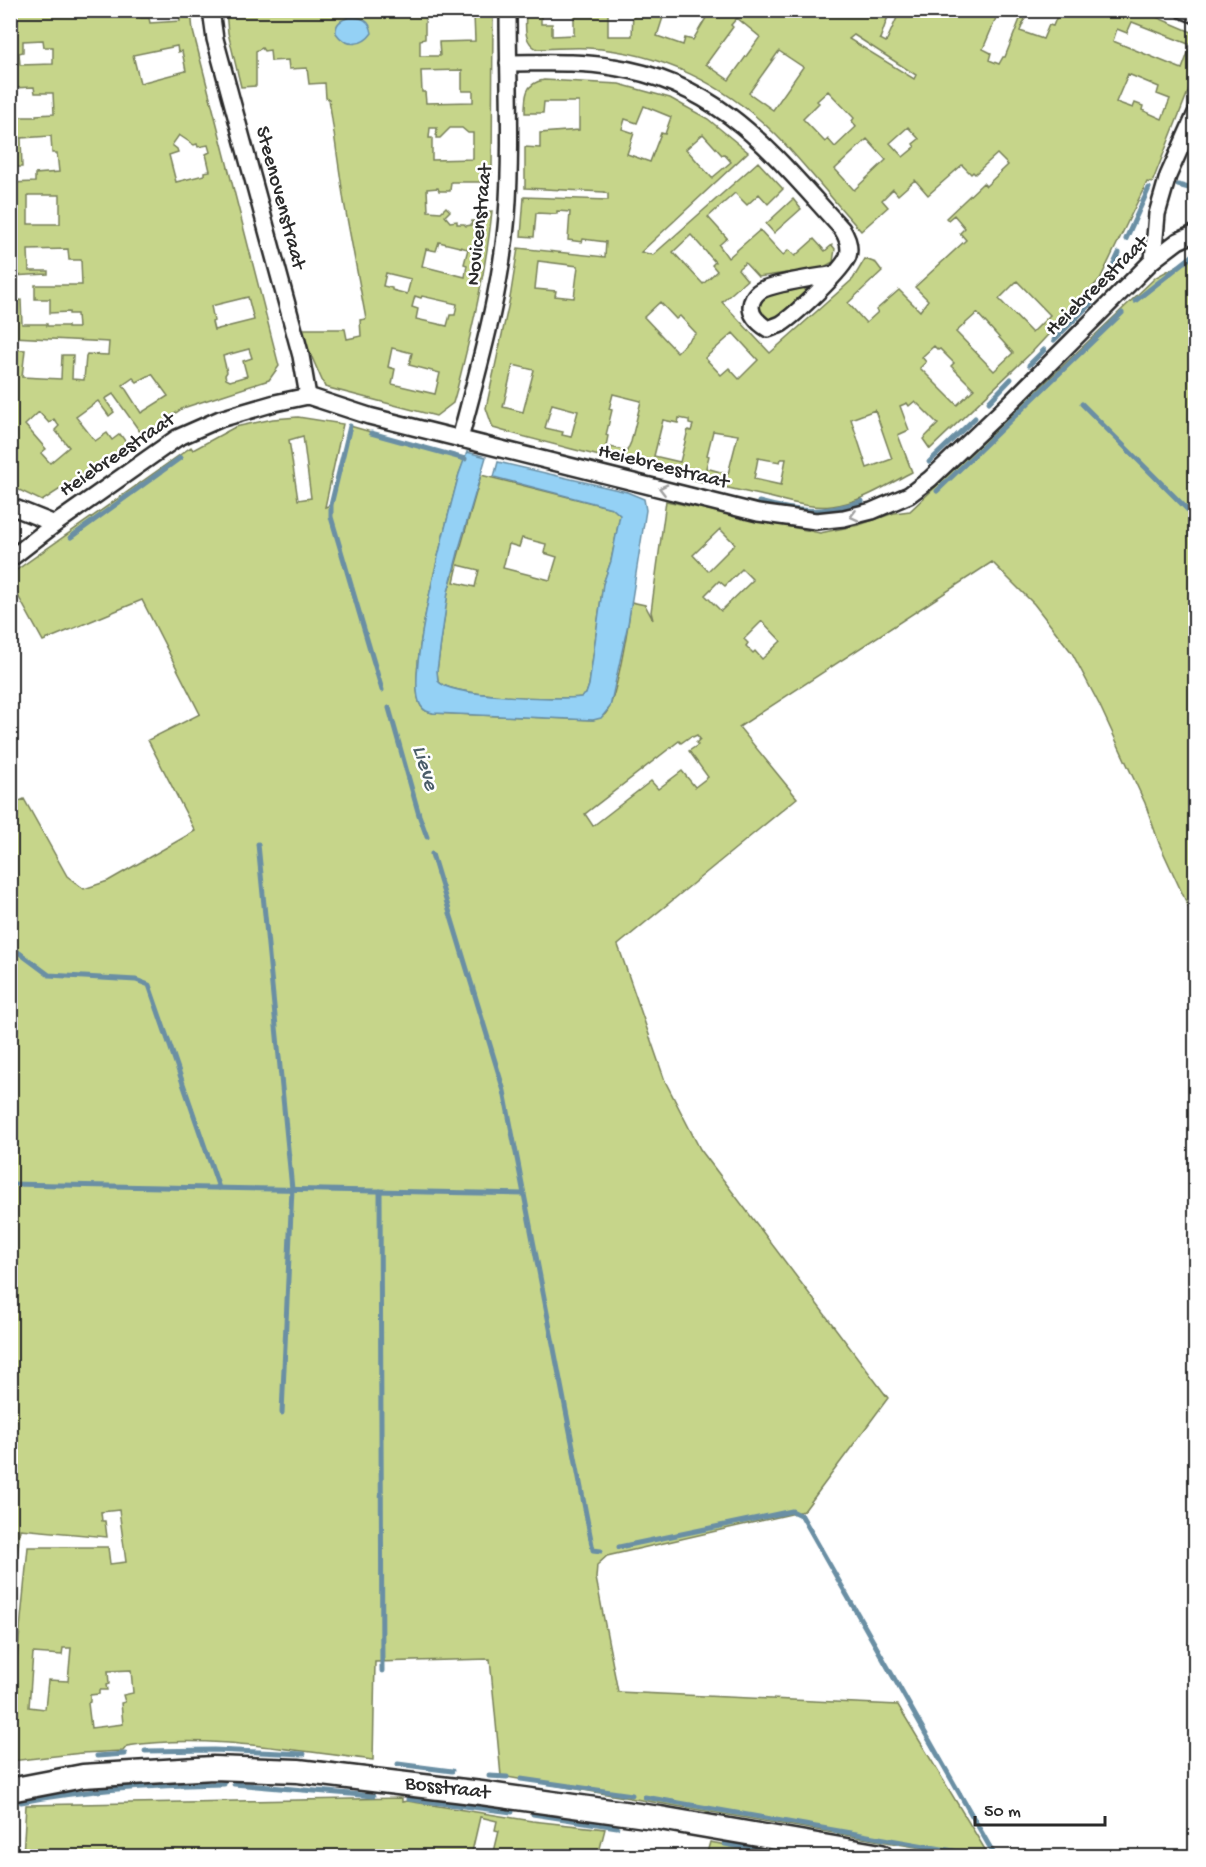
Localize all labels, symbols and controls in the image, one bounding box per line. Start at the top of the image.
street label: Steenovenstraat [248,124,311,274]
street label: Novicenstraat [462,161,500,287]
street label: Heiebreestraat [1041,230,1157,343]
street label: Heiebreestraat [55,407,183,504]
street label: Heiebreestraat [595,440,733,497]
one-way arrow [658,484,668,497]
one-way arrow [849,508,859,521]
water label: Lieve [405,743,444,795]
street label: Bosstraat [403,1771,494,1807]
scale bar [975,1789,1106,1827]
text: 50 m [984,1802,1021,1823]

